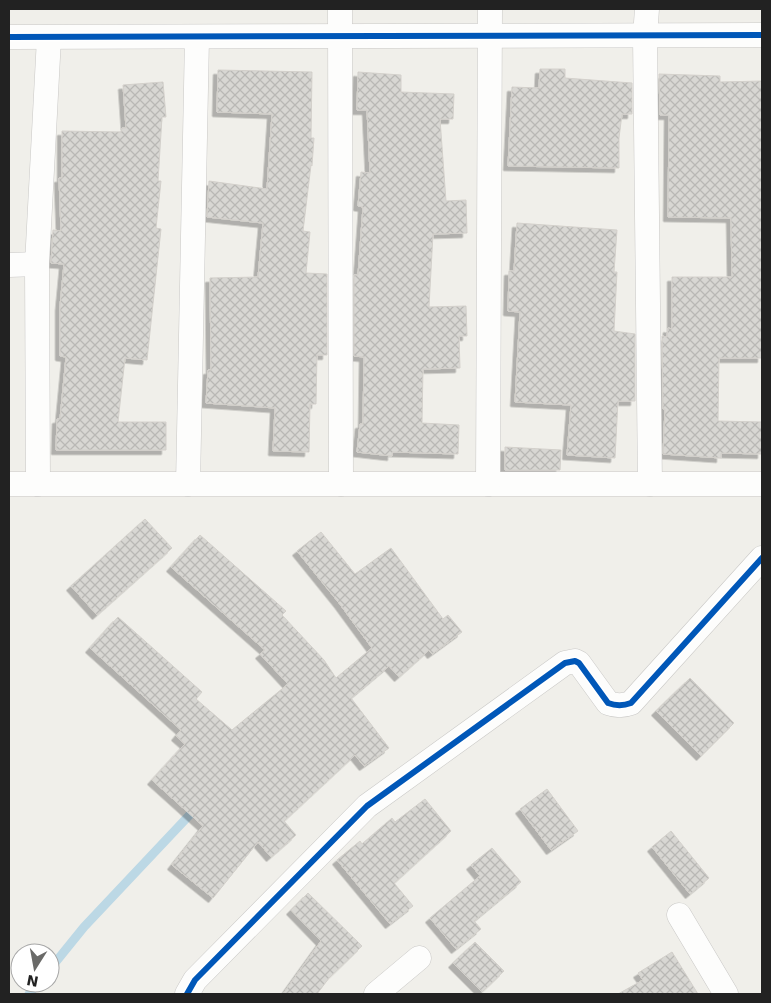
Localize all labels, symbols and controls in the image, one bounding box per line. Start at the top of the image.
north arrow [10,943,60,993]
text: N [25,972,40,990]

